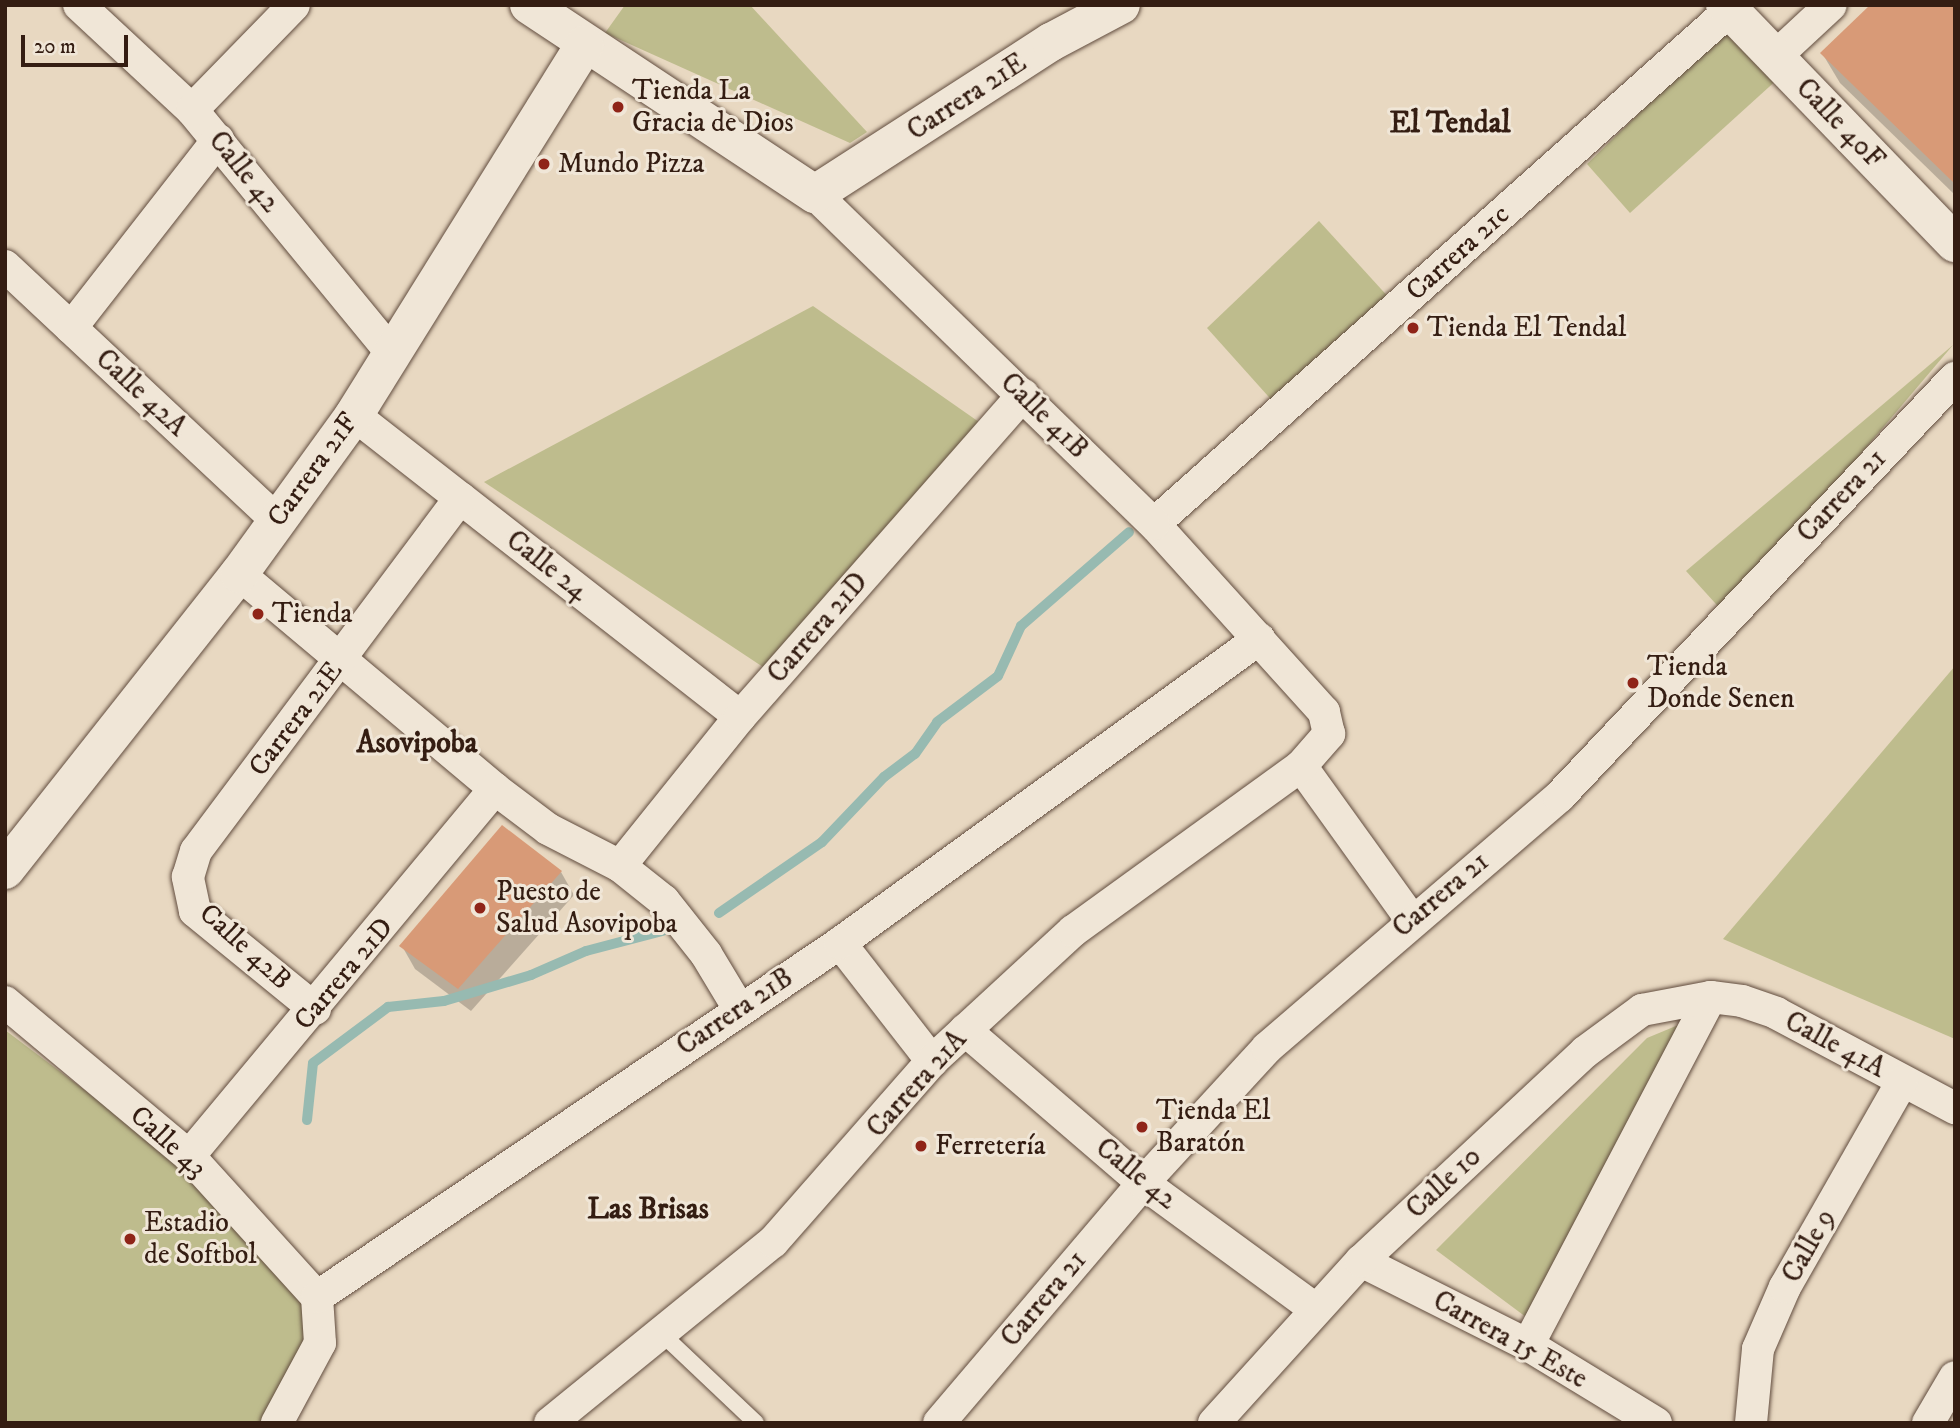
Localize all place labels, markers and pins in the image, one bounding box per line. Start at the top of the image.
place label: Tienda La Gracia de Dios [632,74,794,140]
marker: Tienda La Gracia de Dios [610,99,626,115]
place label: Mundo Pizza [558,147,704,181]
marker: Mundo Pizza [536,156,552,172]
place label: Tienda El Tendal [1427,311,1626,345]
marker: Tienda El Tendal [1405,320,1421,336]
place label: Tienda [272,597,352,631]
marker: Tienda [250,606,266,622]
place label: Tienda Donde Senen [1647,650,1795,716]
marker: Tienda Donde Senen [1625,675,1641,691]
place label: Puesto de Salud Asovipoba [496,875,677,941]
marker: Puesto de Salud Asovipoba [470,898,490,918]
place label: Tienda El Baratón [1156,1094,1271,1160]
marker: Tienda El Baratón [1134,1119,1150,1135]
place label: Ferretería [935,1129,1046,1163]
marker: Ferretería [913,1138,929,1154]
place label: Estadio de Softbol [144,1206,257,1272]
marker: Estadio de Softbol [122,1231,138,1247]

